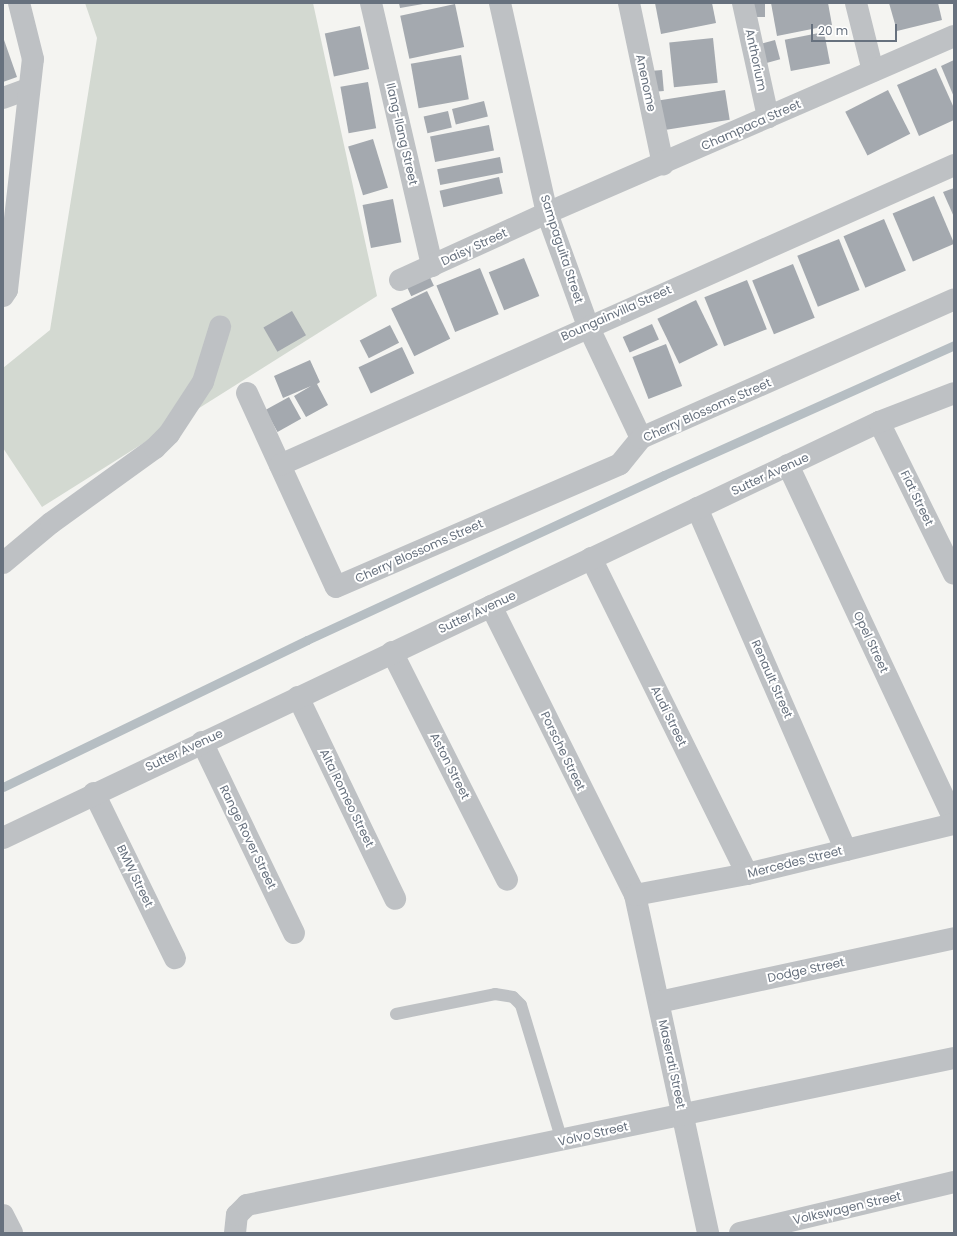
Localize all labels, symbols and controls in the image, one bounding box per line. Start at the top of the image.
scale bar [813,16,899,42]
text: 20 m [818,22,848,39]
street label: Anthorium [742,28,770,92]
street label: Anenome [633,53,659,113]
street label: Ilang-Ilang Street [383,81,421,187]
street label: Champaca Street [699,97,803,153]
street label: Sampaguita Street [538,193,586,305]
street label: Daisy Street [439,225,509,269]
street label: Boungainvilla Street [559,282,673,344]
street label: Cherry Blossoms Street [641,375,773,445]
street label: Sutter Avenue [729,450,811,498]
street label: Fiat Street [897,468,937,528]
street label: Cherry Blossoms Street [353,516,485,586]
street label: Sutter Avenue [436,588,518,636]
street label: Opel Street [850,609,892,675]
street label: Renault Street [748,638,796,720]
street label: Audi Street [648,684,690,748]
street label: Porsche Street [538,709,588,793]
street label: Sutter Avenue [143,726,225,774]
street label: Aston Street [427,730,473,802]
street label: Alta Romeo Street [317,747,377,849]
street label: Range Rover Street [217,783,279,891]
street label: BMW Street [114,842,156,910]
street label: Mercedes Street [746,843,844,881]
street label: Dodge Street [766,955,846,985]
street label: Maserati Street [656,1018,688,1110]
street label: Volvo Street [557,1119,629,1149]
street label: Volkswagen Street [791,1189,903,1227]

